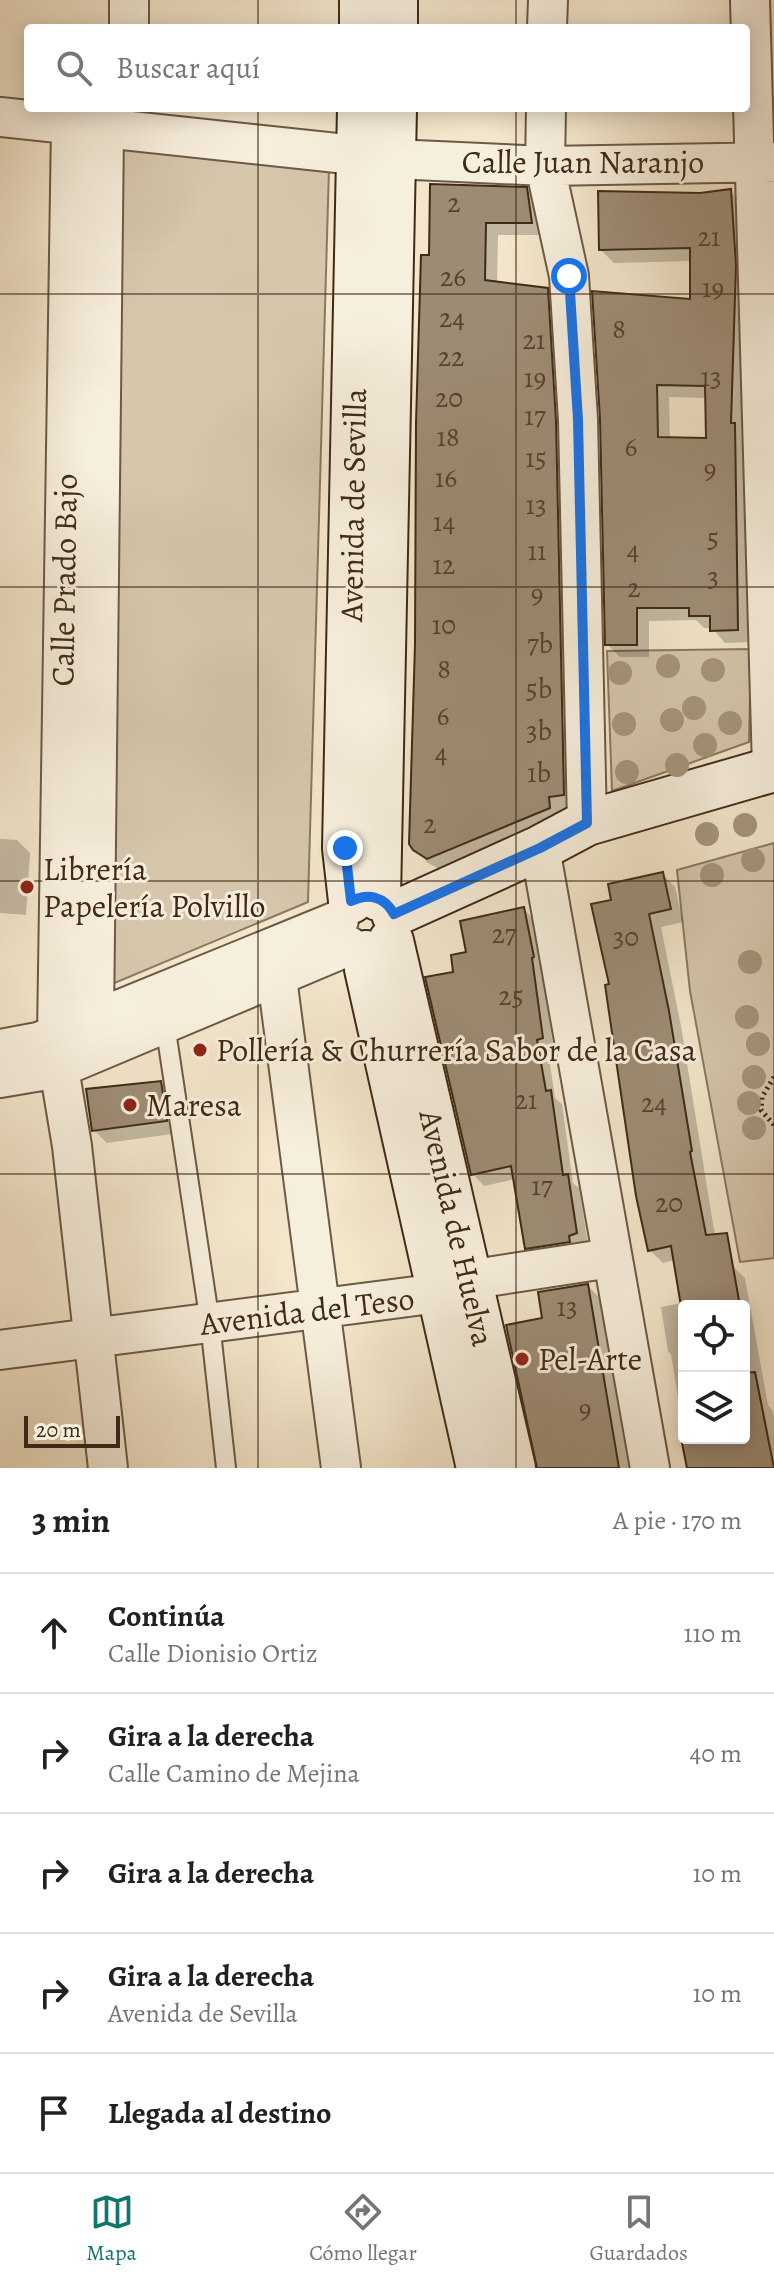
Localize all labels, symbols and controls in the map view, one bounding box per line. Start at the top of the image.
search box [24,24,750,112]
icon: search [52,46,96,90]
text: Buscar aquí [116,48,260,88]
street label: Calle Juan Naranjo [462,140,704,184]
house number: 2 [447,184,461,222]
house number: 21 [698,218,720,256]
house number: 26 [440,258,466,296]
route start [551,258,587,294]
house number: 19 [702,269,724,307]
house number: 24 [439,299,465,337]
house number: 8 [612,310,626,348]
house number: 21 [523,321,545,359]
house number: 22 [438,338,464,376]
house number: 13 [700,358,722,396]
house number: 19 [524,359,546,397]
house number: 20 [435,379,463,417]
street label: Avenida de Sevilla [329,388,377,623]
house number: 17 [524,397,546,435]
house number: 18 [436,418,460,456]
house number: 6 [625,428,638,466]
house number: 15 [525,439,547,477]
house number: 9 [704,450,716,488]
house number: 16 [435,459,457,497]
street label: Calle Prado Bajo [40,473,88,687]
house number: 13 [525,486,547,524]
house number: 14 [433,503,455,541]
house number: 5 [707,519,719,557]
house number: 4 [627,531,639,569]
house number: 11 [527,532,547,570]
house number: 12 [433,546,455,584]
house number: 3 [707,558,719,596]
house number: 2 [627,569,641,607]
house number: 9 [531,575,543,613]
house number: 10 [432,606,456,644]
house number: 7b [527,625,553,663]
house number: 8 [437,650,451,688]
house number: 5b [526,670,552,708]
house number: 6 [437,697,450,735]
house number: 3b [526,712,552,750]
house number: 4 [435,734,447,772]
house number: 1b [527,754,551,792]
house number: 2 [423,805,437,843]
route end [327,830,363,866]
place label: Librería Papelería Polvillo [43,847,266,928]
marker: Librería Papelería Polvillo [18,878,36,896]
house number: 27 [491,915,517,953]
house number: 30 [613,918,639,956]
house number: 25 [498,977,524,1015]
place label: Pollería & Churrería Sabor de la Casa [216,1028,697,1072]
marker: Pollería & Churrería Sabor de la Casa [191,1041,209,1059]
house number: 21 [515,1081,537,1119]
place label: Maresa [146,1083,242,1127]
house number: 24 [641,1084,667,1122]
marker: Maresa [121,1096,139,1114]
street label: Avenida de Huelva [408,1105,506,1351]
house number: 17 [531,1167,553,1205]
house number: 20 [655,1184,683,1222]
street label: Avenida del Teso [196,1276,417,1346]
house number: 13 [556,1288,578,1326]
map controls [678,1300,750,1444]
button: locate [678,1300,750,1372]
place label: Pel-Arte [538,1337,642,1381]
marker: Pel-Arte [513,1350,531,1368]
button: layers [678,1372,750,1444]
house number: 9 [579,1390,591,1428]
scale bar [24,1412,120,1448]
text: 20 m [36,1415,81,1445]
text: 3 min [32,1497,110,1544]
text: A pie · 170 m [613,1503,742,1538]
text: Continúa [108,1596,225,1636]
icon: ahead [32,1611,76,1655]
text: 110 m [684,1616,742,1651]
text: Calle Dionisio Ortiz [108,1636,318,1671]
text: Gira a la derecha [108,1716,314,1756]
icon: right [32,1731,76,1775]
text: 40 m [690,1736,742,1771]
text: Calle Camino de Mejina [108,1756,360,1791]
icon: right [32,1851,76,1895]
text: Gira a la derecha [108,1853,314,1893]
text: 10 m [692,1856,742,1891]
text: Gira a la derecha [108,1956,314,1996]
icon: right [32,1971,76,2015]
text: 10 m [692,1976,742,2011]
text: Avenida de Sevilla [108,1996,298,2031]
icon: arrive [32,2091,76,2135]
text: Llegada al destino [108,2093,331,2133]
tab: Mapa [86,2190,137,2268]
tab: Cómo llegar [309,2190,417,2268]
tab: Guardados [589,2190,688,2268]

